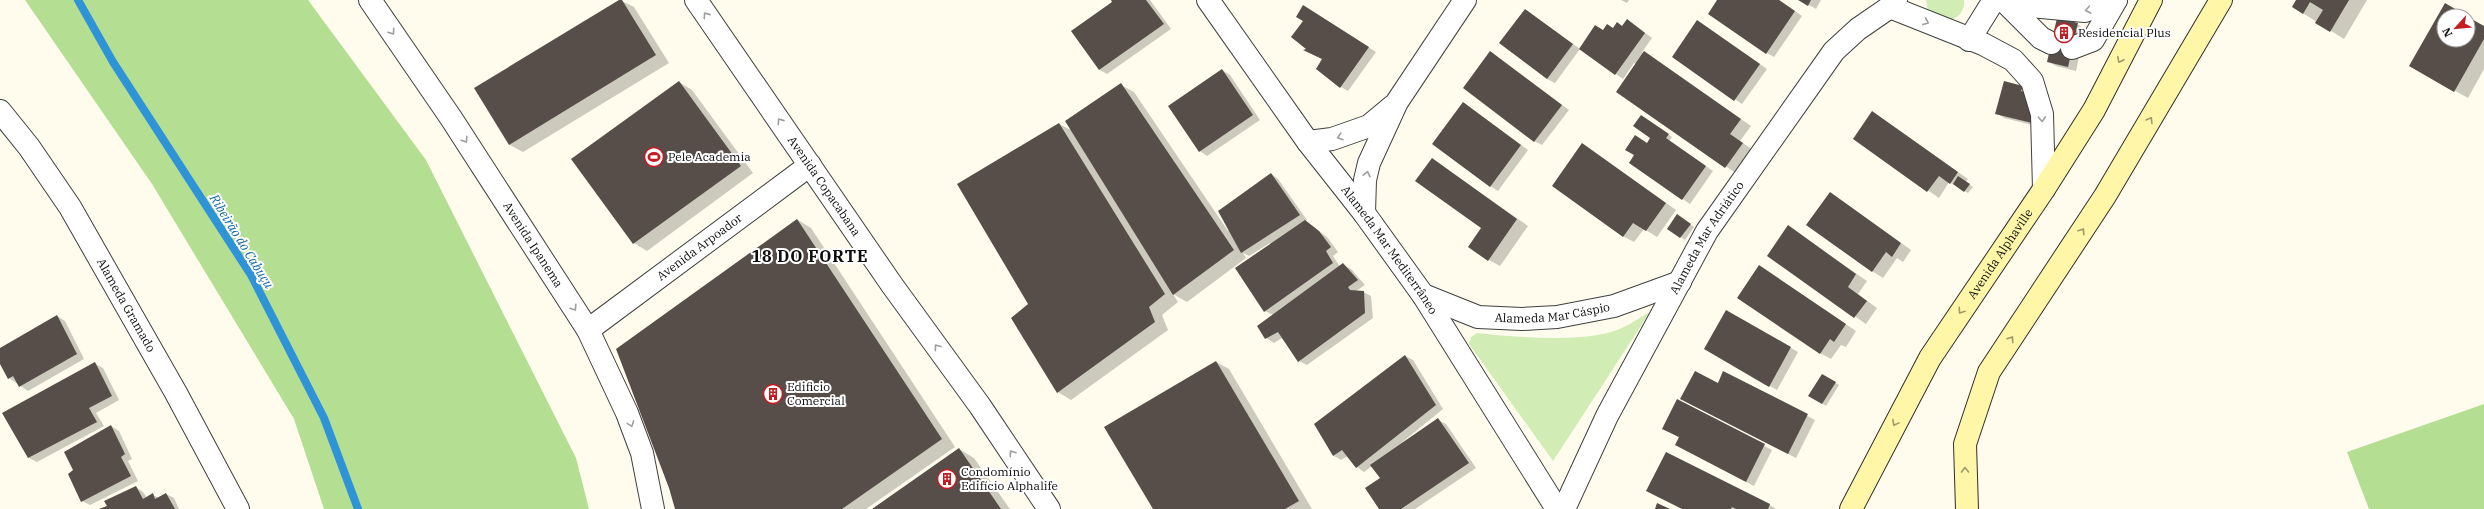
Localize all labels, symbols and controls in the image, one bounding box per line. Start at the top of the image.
one-way arrow [2084,5,2091,13]
north arrow [2436,8,2476,48]
one-way arrow [704,12,711,19]
one-way arrow [1922,18,1929,26]
building icon: Residencial Plus [2053,22,2075,44]
place label: Residencial Plus [2078,25,2171,40]
text: N [2439,25,2455,40]
one-way arrow [387,28,395,35]
one-way arrow [2117,55,2125,63]
one-way arrow [2037,116,2046,122]
one-way arrow [2146,117,2153,124]
one-way arrow [777,118,785,125]
one-way arrow [1337,132,1344,141]
street label: Avenida Copacabana [785,133,864,239]
one-way arrow [460,136,468,143]
sports icon: Pele Academia [643,146,665,168]
place label: Pele Academia [668,149,751,164]
one-way arrow [1362,171,1370,177]
street label: Alameda Mar Adriático [1666,178,1747,297]
street label: Alameda Mar Mediterrâneo [1338,182,1441,317]
water label: Ribeirão do Cabuçu [205,190,278,292]
street label: Avenida Ipanema [500,199,567,290]
street label: Avenida Alphaville [1964,206,2036,302]
street label: Avenida Arpoador [654,210,745,283]
one-way arrow [2077,228,2085,235]
district label: 18 DO FORTE [751,246,869,266]
street label: Alameda Gramado [94,255,159,355]
street label: Alameda Mar Cáspio [1494,299,1611,326]
one-way arrow [569,303,576,310]
one-way arrow [1958,307,1966,314]
one-way arrow [2006,336,2013,343]
one-way arrow [934,344,942,351]
place label: Edificio Comercial [787,379,845,408]
building icon: Edificio Comercial [762,383,784,405]
one-way arrow [1893,419,1900,426]
one-way arrow [627,420,635,427]
one-way arrow [1009,450,1017,457]
place label: Condomínio Edifício Alphalife [961,464,1058,493]
one-way arrow [1961,467,1969,473]
building icon: Condomínio Edifício Alphalife [936,468,958,490]

